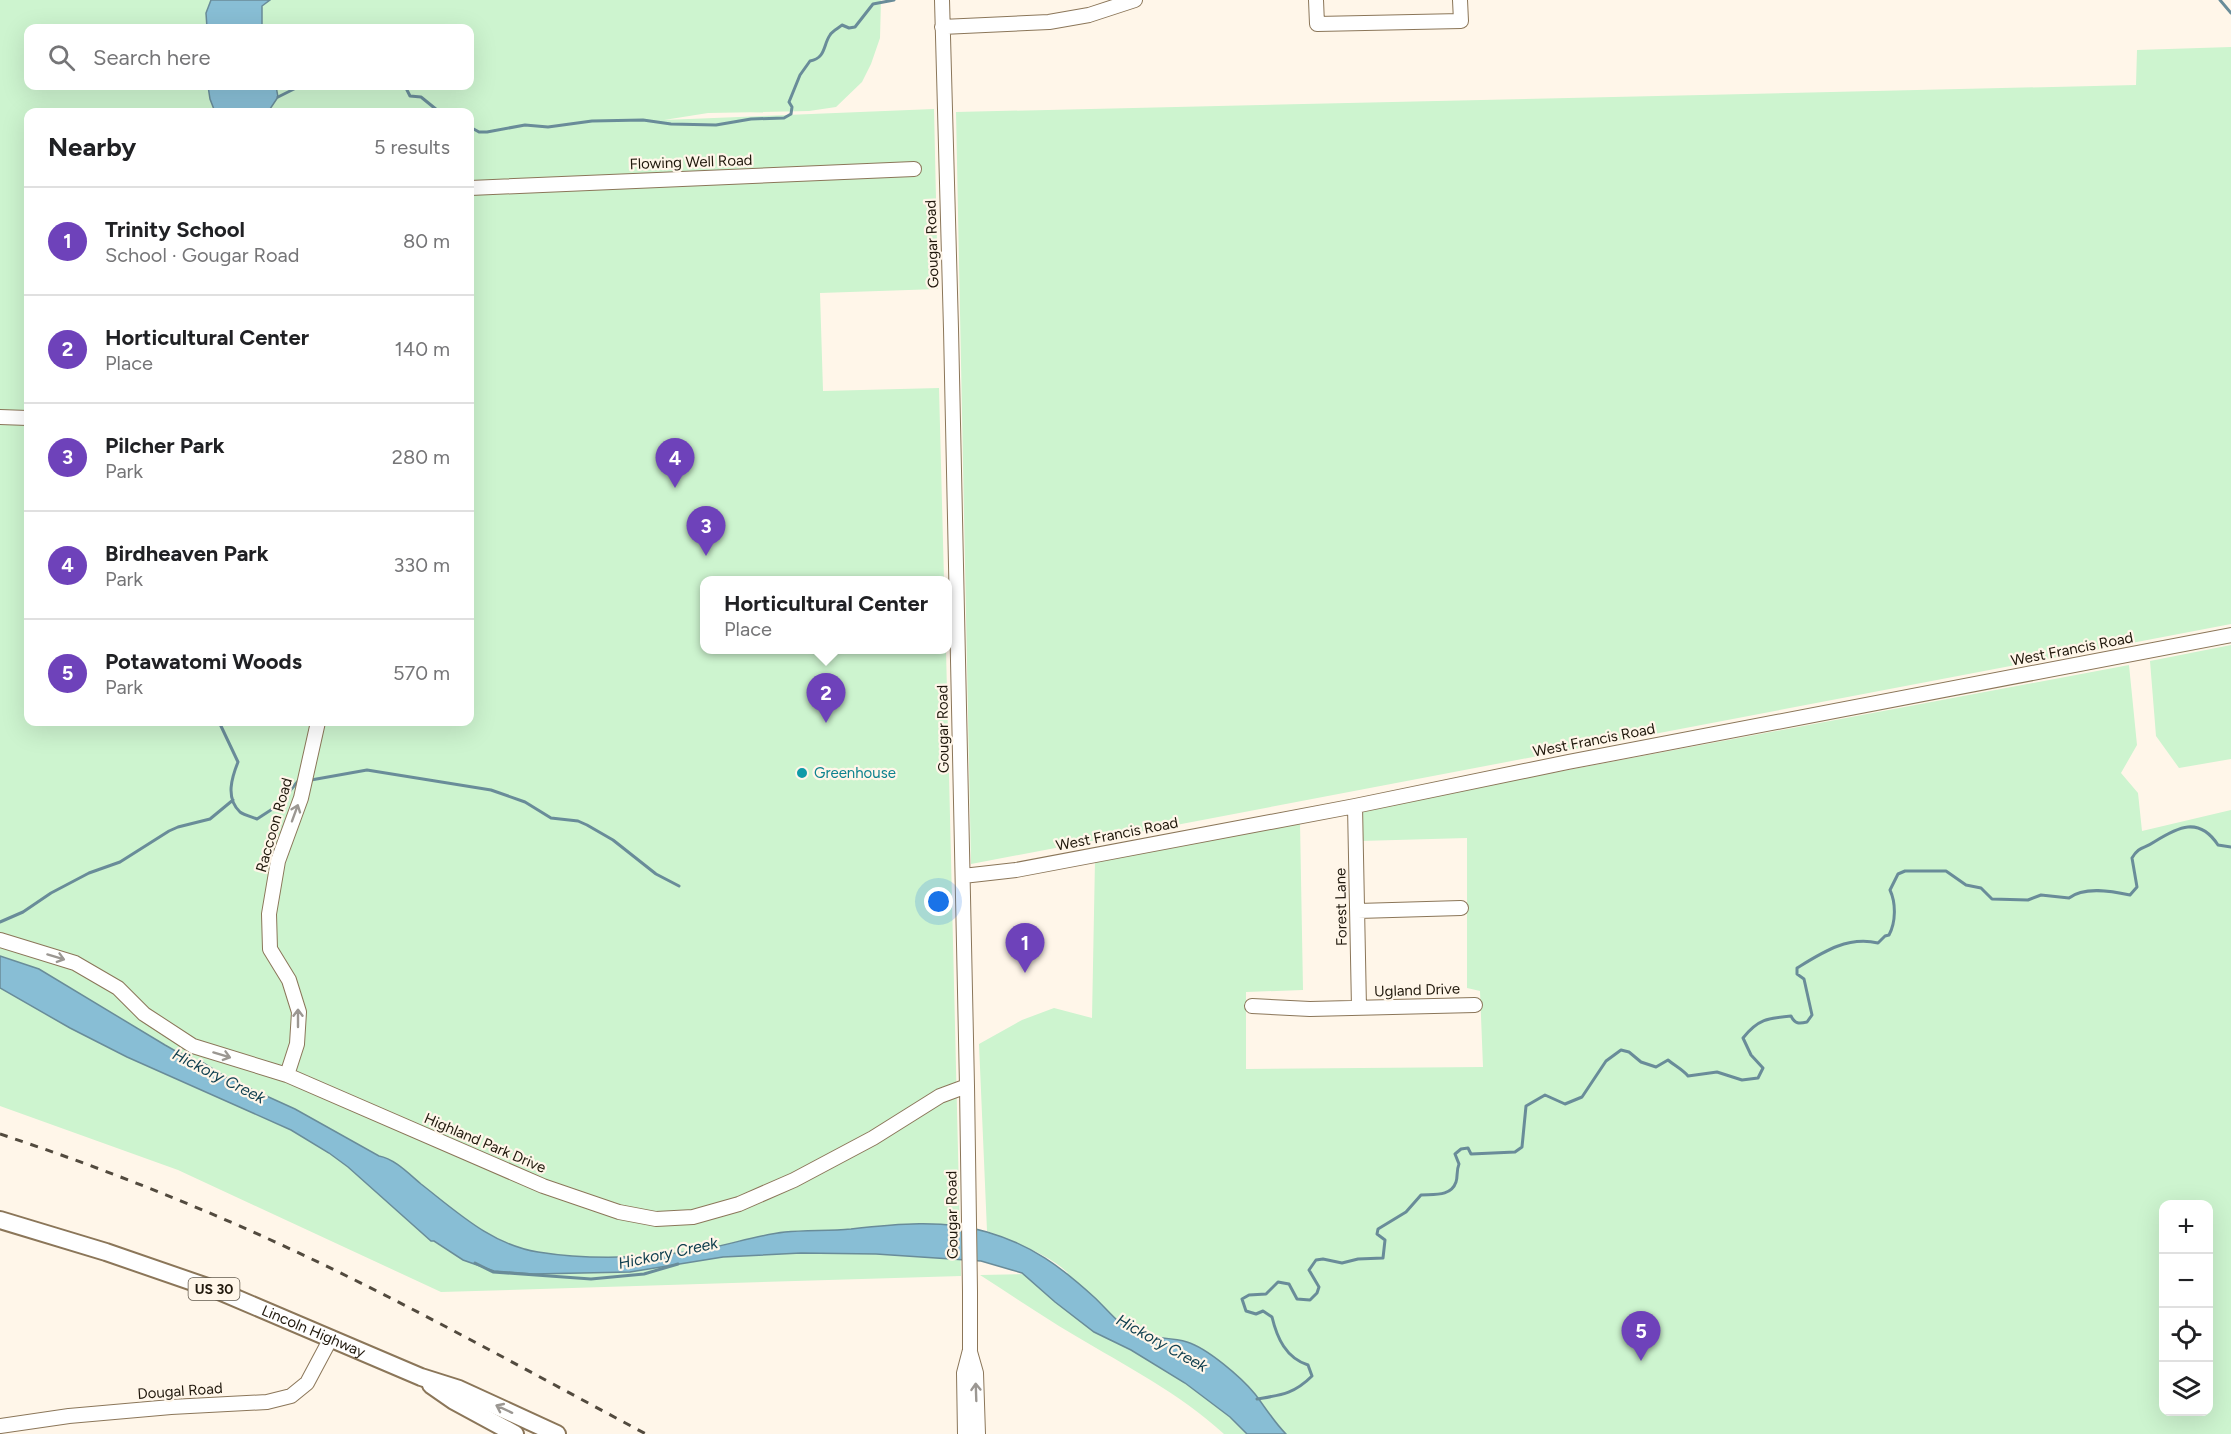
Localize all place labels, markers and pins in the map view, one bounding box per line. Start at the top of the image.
pin: 4 [656,438,694,488]
pin: 3 [686,506,726,556]
pin: 2 [806,674,846,723]
place label: Greenhouse [814,764,896,782]
marker: Greenhouse [795,766,809,780]
pin: 1 [1006,924,1044,973]
pin: 5 [1622,1312,1660,1361]

